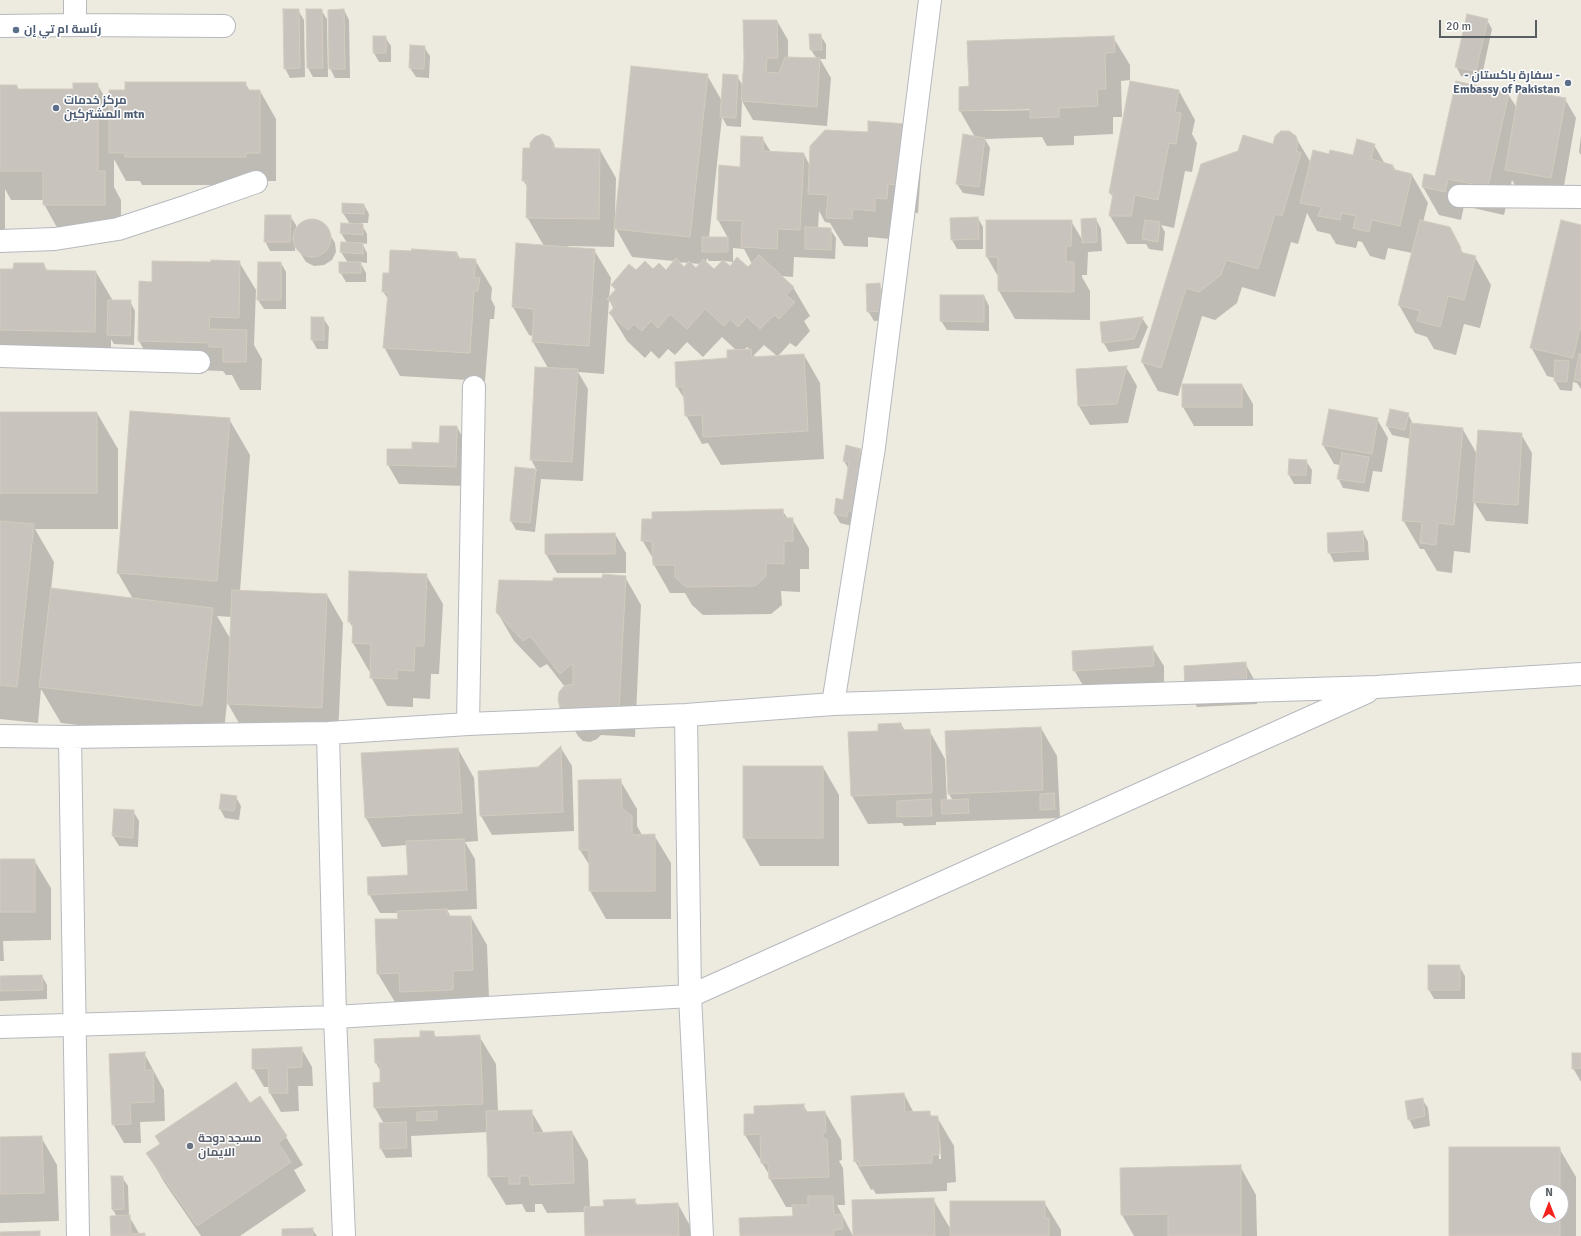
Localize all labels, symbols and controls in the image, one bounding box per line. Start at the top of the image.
scale bar [1441,12,1539,38]
text: 20 m [1446,19,1471,34]
place label: رئاسة ام تي إن [24,23,101,37]
marker: رئاسة ام تي إن [11,25,21,35]
place label: - سفارة باكستان - Embassy of Pakistan [1453,69,1560,97]
marker: - سفارة باكستان - Embassy of Pakistan [1563,78,1573,88]
place label: مركز خدمات المشتركين mtn [64,94,144,122]
marker: مركز خدمات المشتركين mtn [51,103,61,113]
place label: مسجد دوحة الايمان [198,1132,261,1160]
marker: مسجد دوحة الايمان [185,1141,195,1151]
north arrow [1529,1184,1569,1224]
text: N [1545,1186,1553,1199]

